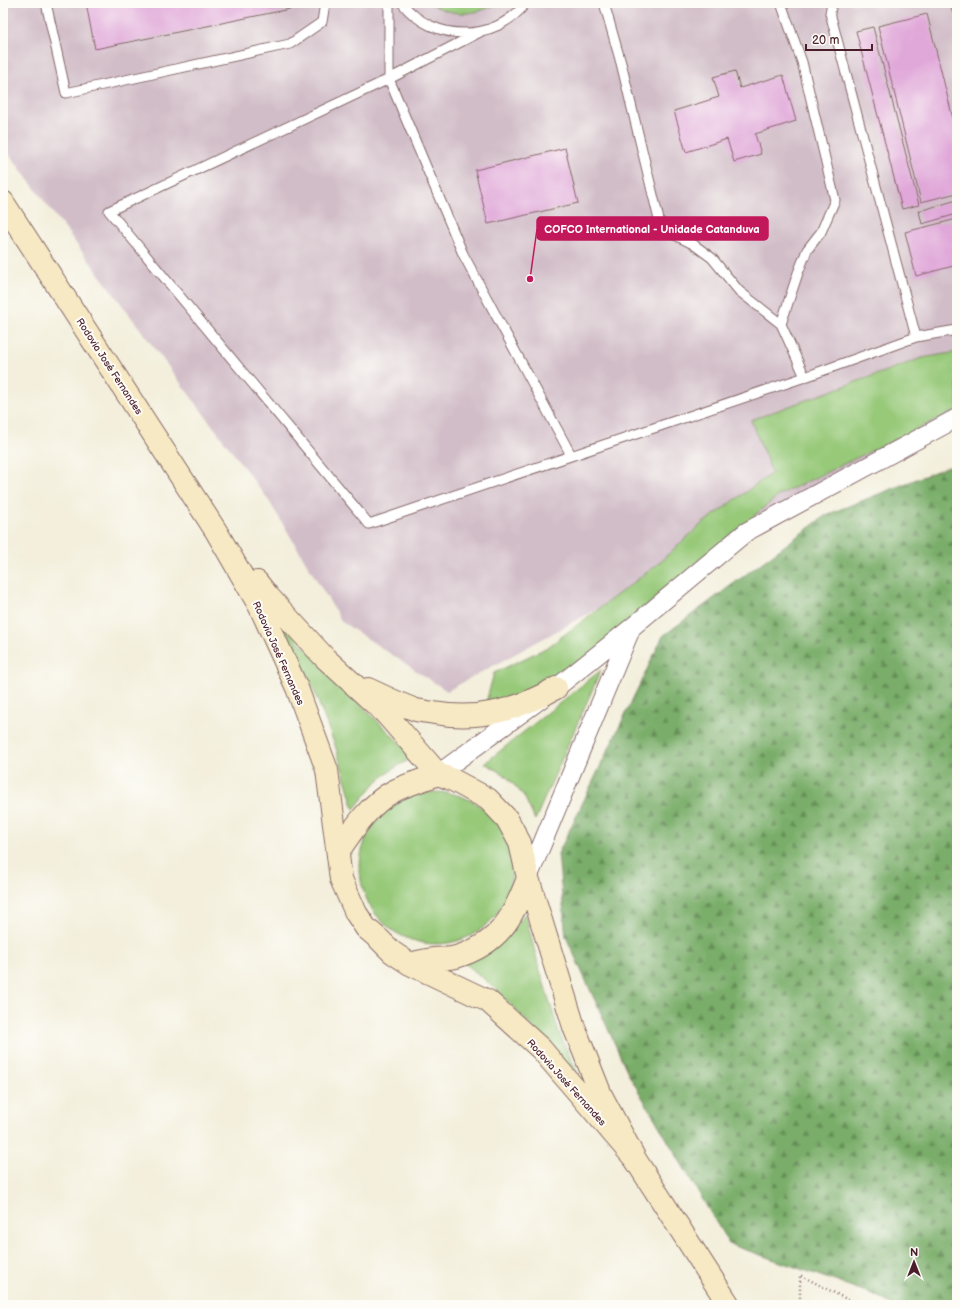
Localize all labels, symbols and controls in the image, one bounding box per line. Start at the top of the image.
scale bar [806,26,872,52]
text: 20 m [812,33,839,48]
callout: COFCO International - Unidade Catanduva [537,217,768,240]
text: COFCO International - Unidade Catanduva [544,223,760,236]
street label: Rodovia José Fernandes [74,316,145,417]
street label: Rodovia José Fernandes [250,600,306,707]
street label: Rodovia José Fernandes [524,1037,608,1128]
north arrow [894,1242,934,1282]
text: N [910,1246,918,1259]

